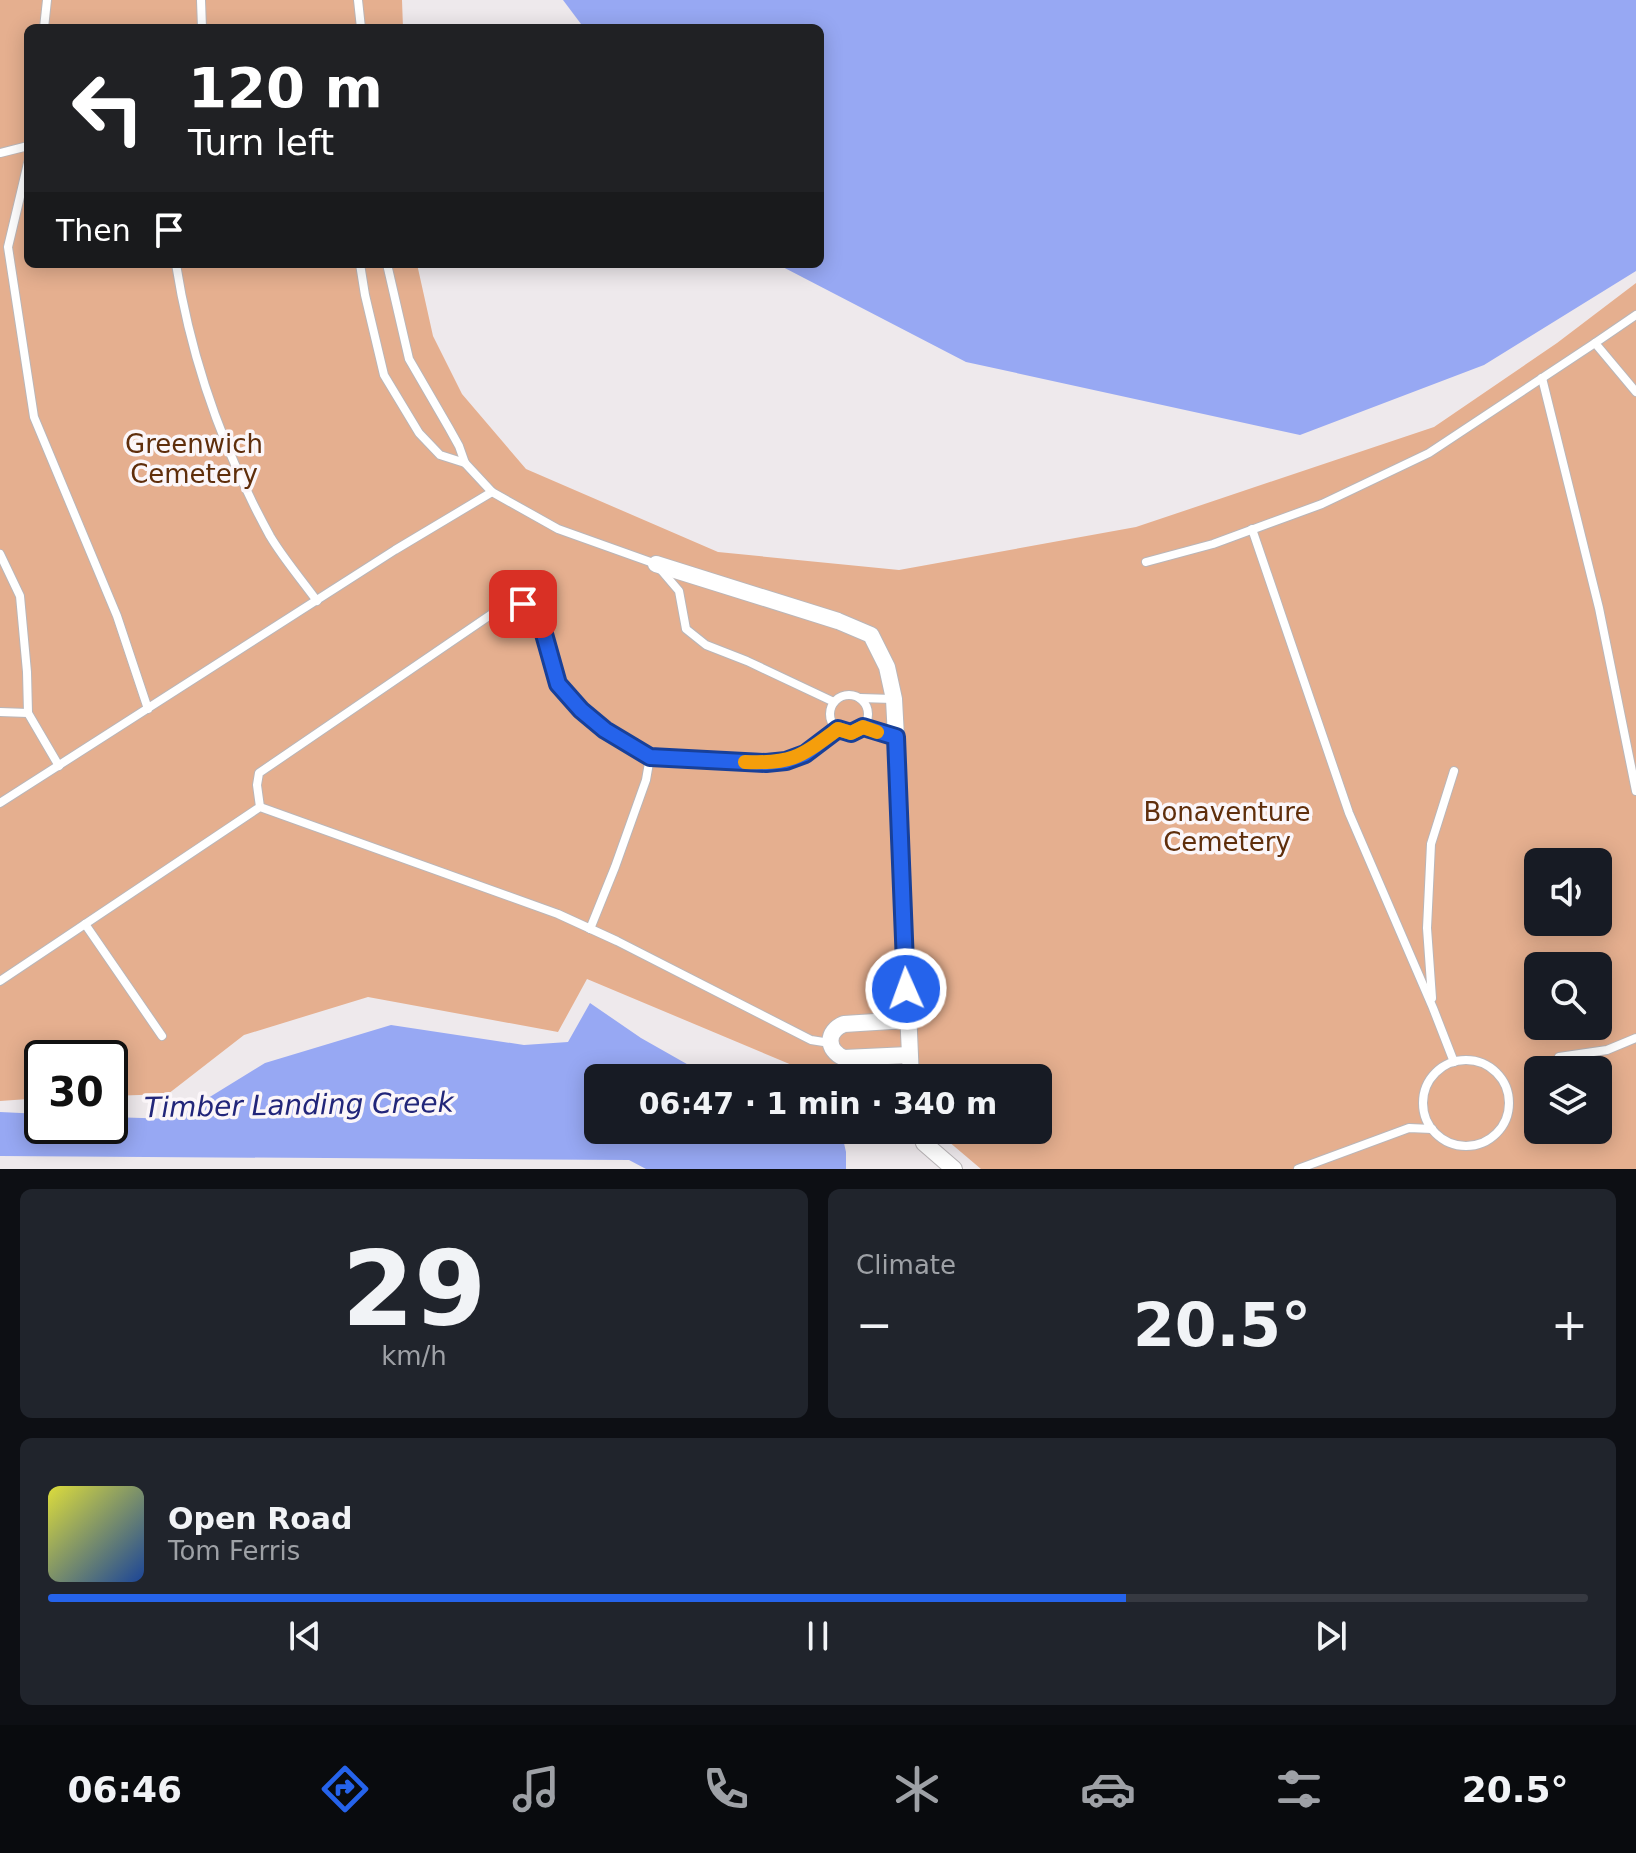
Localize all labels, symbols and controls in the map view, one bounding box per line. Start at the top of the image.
text: 120 m [188,55,383,120]
icon: left [56,56,160,160]
text: Turn left [188,122,334,163]
icon: arrive [147,208,191,252]
text: Then [56,213,131,248]
park label: Greenwich Cemetery [125,429,263,489]
pin [489,570,557,638]
icon: arrive [501,582,545,626]
park label: Bonaventure Cemetery [1144,797,1310,857]
map controls [1524,848,1612,1144]
button: sound [1524,848,1612,936]
position arrow [864,947,948,1031]
button: search [1524,952,1612,1040]
speed limit sign: 30 [24,1040,128,1144]
button: layers [1524,1056,1612,1144]
water label: Timber Landing Creek [144,1086,456,1124]
text: 06:47 · 1 min · 340 m [639,1086,997,1121]
text: 29 [342,1228,486,1350]
text: Climate [856,1250,956,1280]
text: 20.5° [1133,1290,1311,1360]
text: − [856,1299,893,1350]
text: + [1551,1299,1588,1350]
text: km/h [381,1341,447,1371]
text: Open Road [168,1501,353,1536]
text: Tom Ferris [168,1536,300,1566]
icon: previous [283,1614,327,1658]
icon: pause [796,1614,840,1658]
icon: next [1309,1614,1353,1658]
icon: directions [317,1761,373,1817]
icon: music [508,1761,564,1817]
icon: phone [698,1761,754,1817]
icon: climate [889,1761,945,1817]
icon: car [1080,1761,1136,1817]
icon: filters [1271,1761,1327,1817]
text: 06:46 [67,1769,182,1810]
text: 20.5° [1462,1769,1569,1810]

